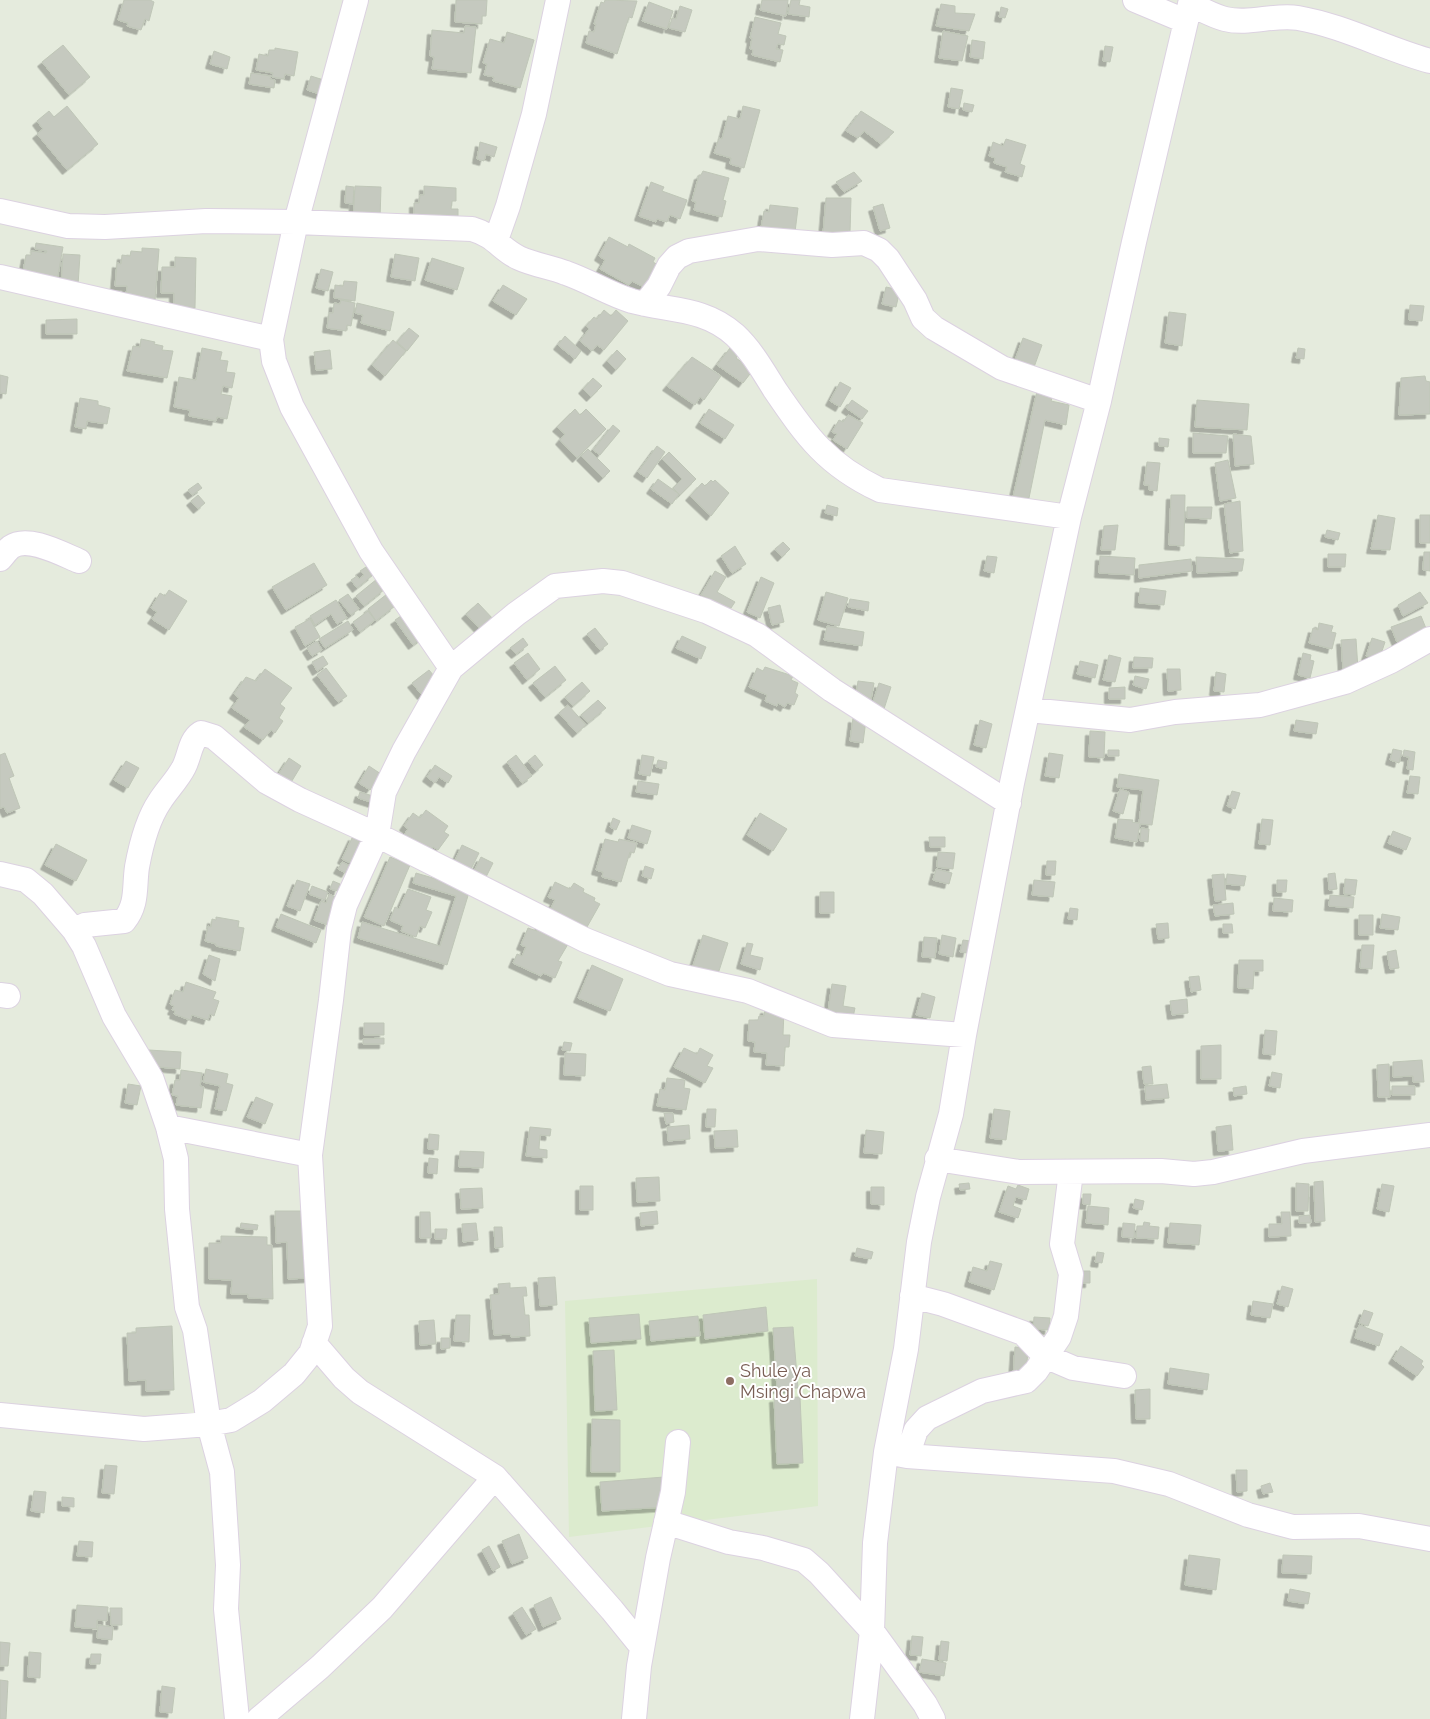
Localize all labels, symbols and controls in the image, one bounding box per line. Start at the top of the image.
place label: Shule ya Msingi Chapwa [740,1360,866,1402]
marker: Shule ya Msingi Chapwa [724,1375,736,1387]

